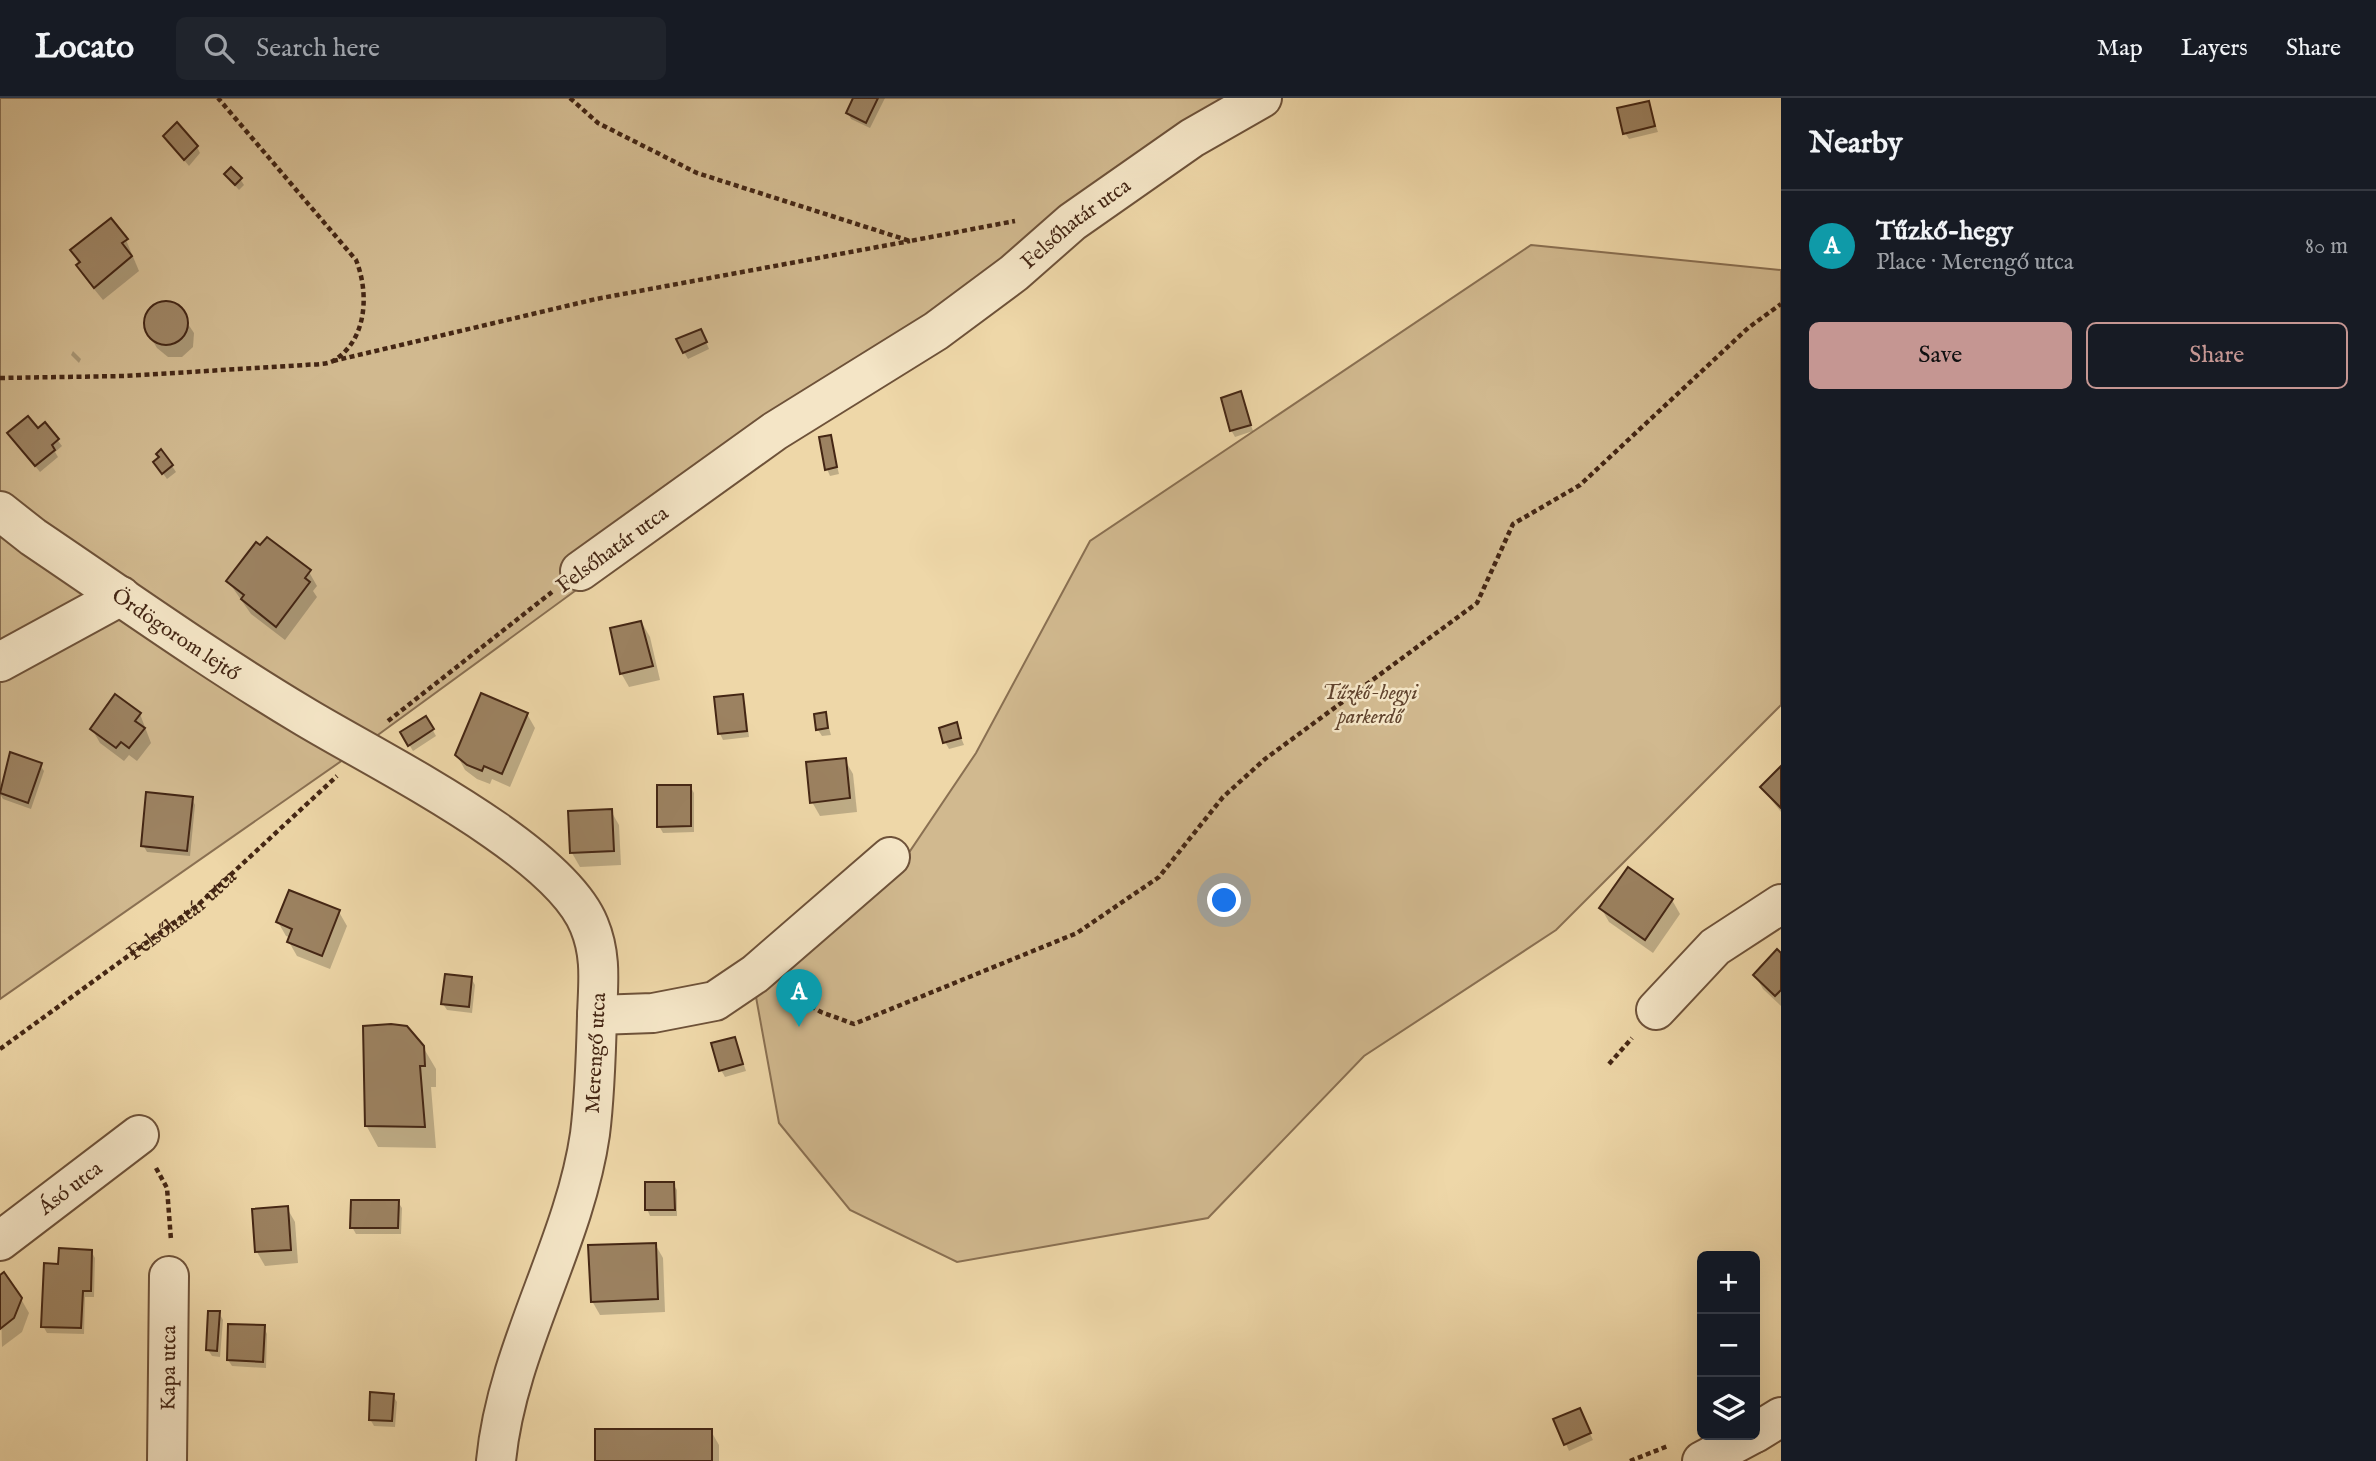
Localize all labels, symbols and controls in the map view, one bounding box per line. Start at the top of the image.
search box [176,17,666,80]
text: Locato [35,27,134,69]
icon: search [200,29,238,67]
text: Search here [256,32,380,65]
text: Map [2097,33,2143,64]
text: Layers [2181,33,2248,64]
text: Share [2286,33,2341,64]
text: Nearby [1809,125,1902,163]
street label: Felsőhatár utca [1016,173,1137,276]
text: Tűzkő-hegy [1876,215,2013,248]
text: A [1824,232,1840,261]
text: 80 m [2305,232,2348,261]
text: Place · Merengő utca [1876,248,2074,277]
button: Save [1809,322,2072,389]
button: Share [2086,322,2348,389]
street label: Felsőhatár utca [551,500,675,600]
street label: Ördögorom lejtő [106,583,245,688]
park label: Tűzkő-hegyi parkerdő [1323,680,1419,731]
street label: Felsőhatár utca [122,863,244,967]
your location [1207,883,1241,917]
pin: A [776,969,822,1027]
street label: Merengő utca [580,991,613,1114]
street label: Ásó utca [32,1155,109,1223]
map controls [1697,1251,1760,1440]
button: + [1697,1251,1760,1314]
button: − [1697,1314,1760,1377]
street label: Kapa utca [156,1324,183,1411]
button: layers [1697,1377,1760,1440]

